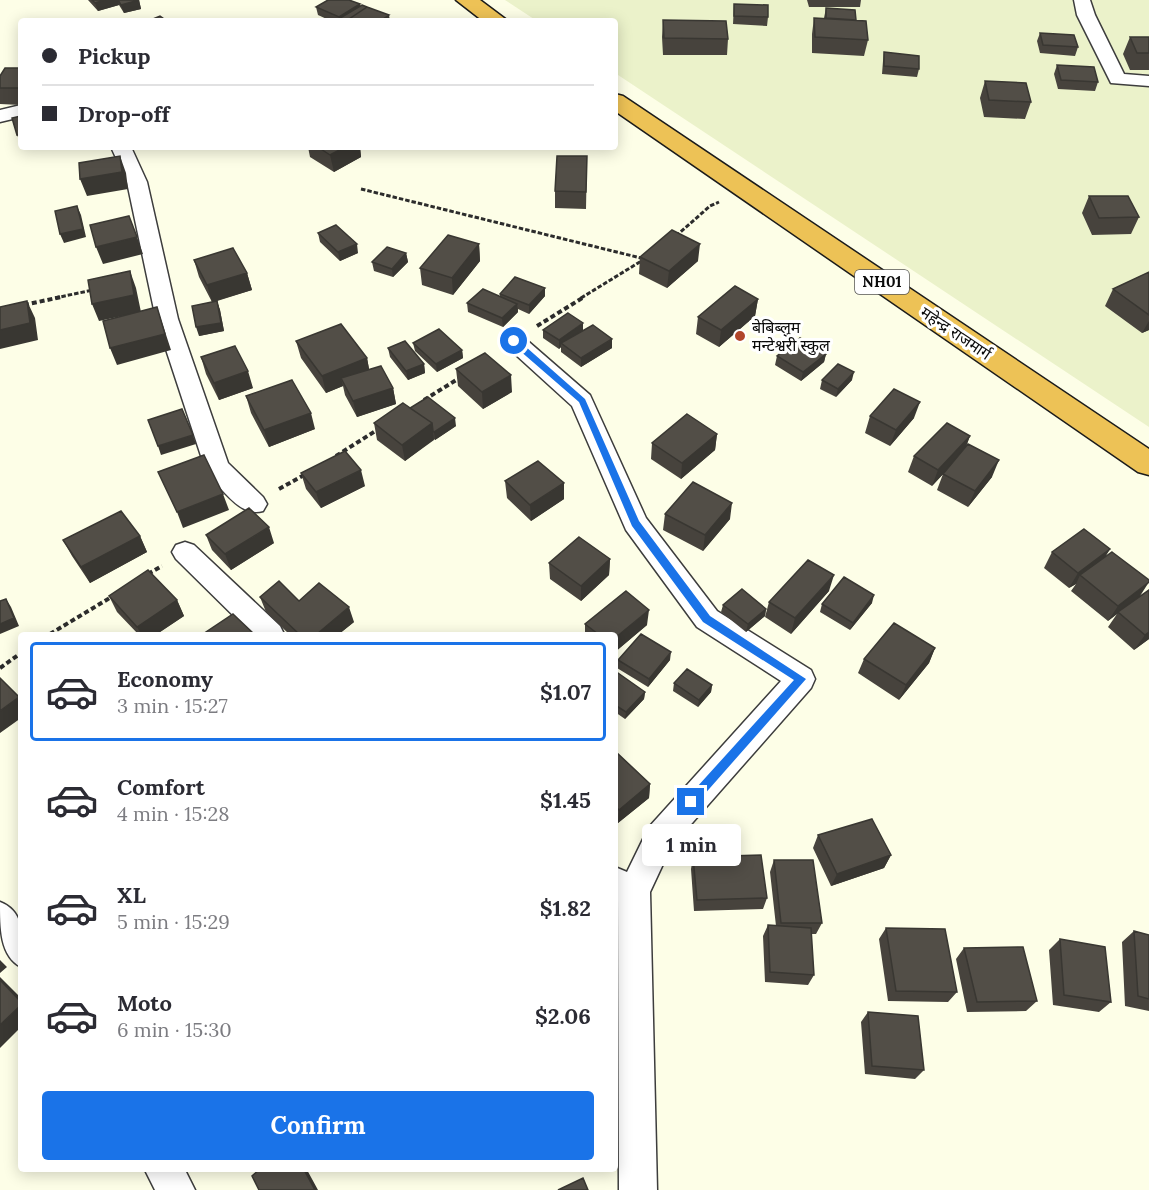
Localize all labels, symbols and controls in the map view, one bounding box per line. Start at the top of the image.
text: Pickup [78,42,151,70]
text: Drop-off [78,100,170,128]
road number: NH01 [855,270,909,294]
street label: महेन्द्र राजमार्ग [917,302,996,364]
place label: बेबिब्लुम मन्टेश्वरी स्कुल [752,317,831,356]
route start [500,327,527,354]
marker: बेबिब्लुम मन्टेश्वरी स्कुल [733,329,747,343]
icon: car [45,665,99,719]
text: Economy [117,665,213,693]
text: $1.07 [540,678,591,706]
text: 3 min · 15:27 [117,693,228,718]
icon: car [45,773,99,827]
text: Comfort [117,773,205,801]
text: $1.45 [540,786,591,814]
route end [677,788,704,815]
text: 4 min · 15:28 [117,801,229,826]
callout: 1 min [642,823,740,865]
text: 1 min [666,832,717,857]
icon: car [45,881,99,935]
text: XL [117,881,146,909]
text: $1.82 [540,894,591,922]
text: 5 min · 15:29 [117,909,230,934]
icon: car [45,989,99,1043]
text: Moto [117,989,172,1017]
text: $2.06 [535,1002,591,1030]
text: 6 min · 15:30 [117,1017,232,1042]
button: Confirm [42,1091,594,1160]

